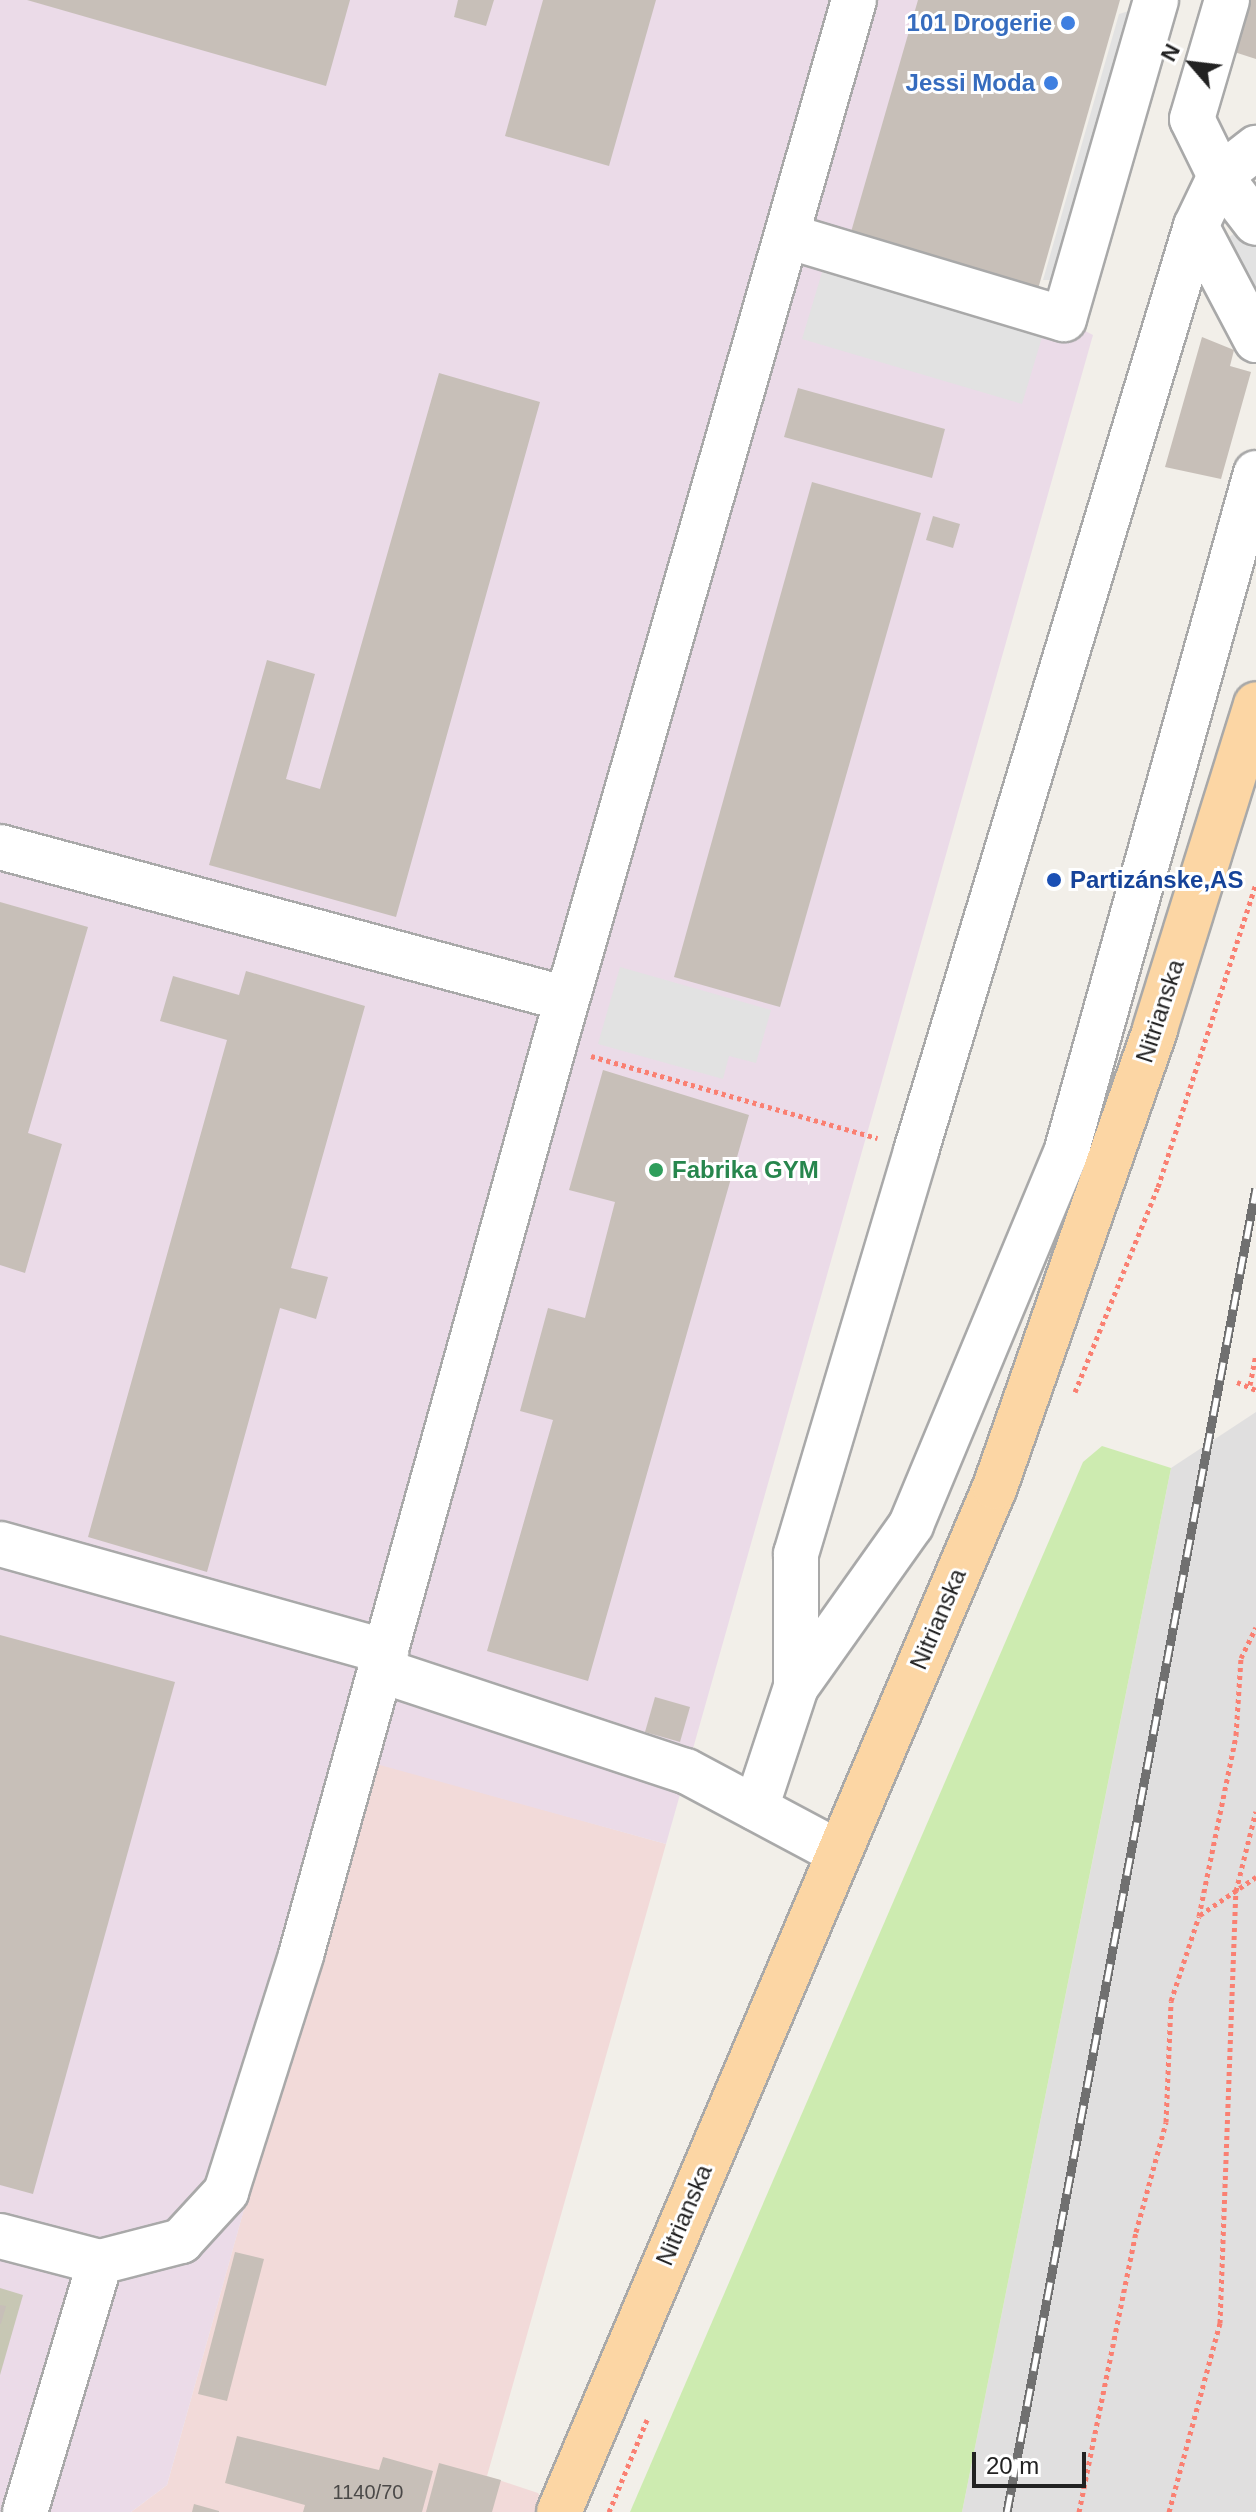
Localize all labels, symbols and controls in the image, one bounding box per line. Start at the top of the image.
place label: 101 Drogerie [907,9,1052,37]
marker: 101 Drogerie [1059,14,1077,32]
north arrow [1152,24,1232,104]
text: N [1156,40,1185,65]
place label: Jessi Moda [906,69,1035,97]
marker: Jessi Moda [1042,74,1060,92]
place label: Partizánske,AS [1070,866,1243,894]
marker: Partizánske,AS [1045,871,1063,889]
street label: Nitrianska [1130,956,1190,1066]
place label: Fabrika GYM [672,1156,819,1184]
marker: Fabrika GYM [647,1161,665,1179]
street label: Nitrianska [904,1564,972,1674]
street label: Nitrianska [650,2160,718,2270]
scale bar [976,2436,1090,2486]
text: 20 m [986,2452,1039,2479]
house number: 1140/70 [333,2480,403,2504]

